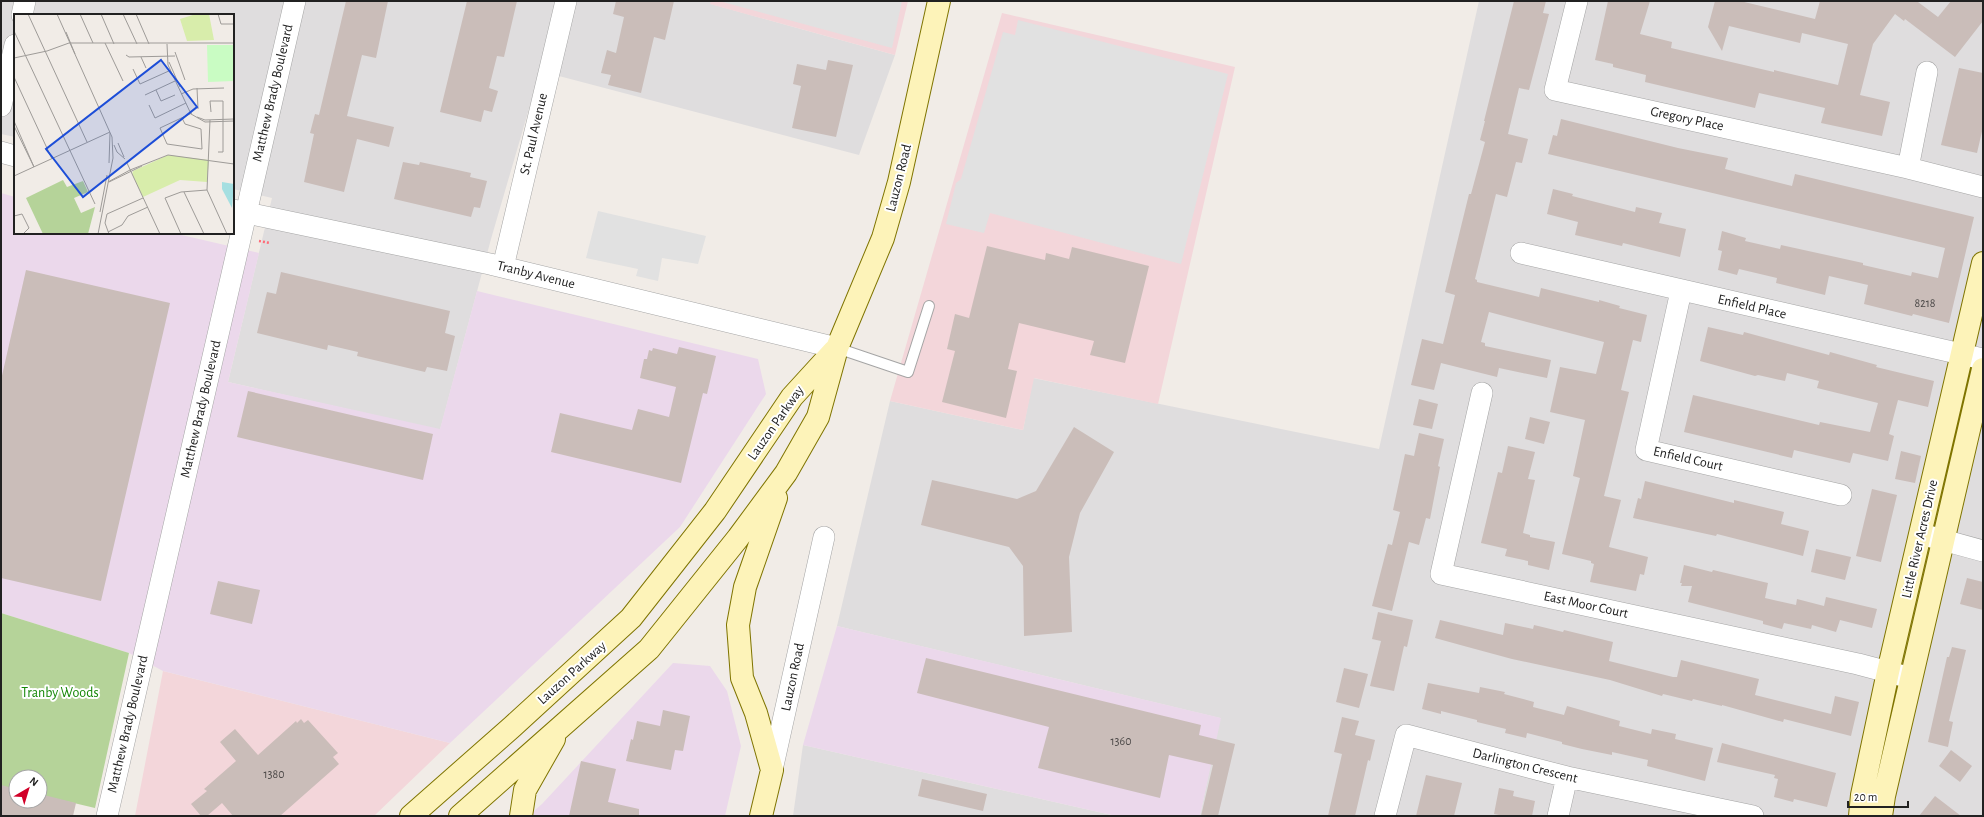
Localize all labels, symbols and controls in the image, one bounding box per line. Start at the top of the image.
inset map [14,14,234,234]
street label: Matthew Brady Boulevard [250,23,296,163]
street label: St. Paul Avenue [518,92,550,176]
street label: Gregory Place [1649,104,1725,134]
street label: Lauzon Road [884,143,914,213]
street label: Tranby Avenue [495,259,577,291]
street label: Enfield Place [1716,292,1788,322]
house number: 8218 [1915,297,1936,309]
street label: Matthew Brady Boulevard [178,339,224,479]
street label: Lauzon Parkway [745,383,807,463]
street label: Enfield Court [1652,444,1725,474]
street label: Little River Acres Drive [1900,478,1940,600]
street label: East Moor Court [1542,589,1630,621]
street label: Lauzon Parkway [535,639,609,707]
street label: Lauzon Road [779,642,807,712]
street label: Matthew Brady Boulevard [105,654,151,794]
park label: Tranby Woods [21,686,99,700]
house number: 1360 [1110,735,1132,747]
street label: Darlington Crescent [1471,746,1580,786]
house number: 1380 [263,768,285,780]
north arrow [8,769,48,809]
text: N [27,775,40,788]
scale bar [1848,783,1908,809]
text: 20 m [1854,791,1877,803]

